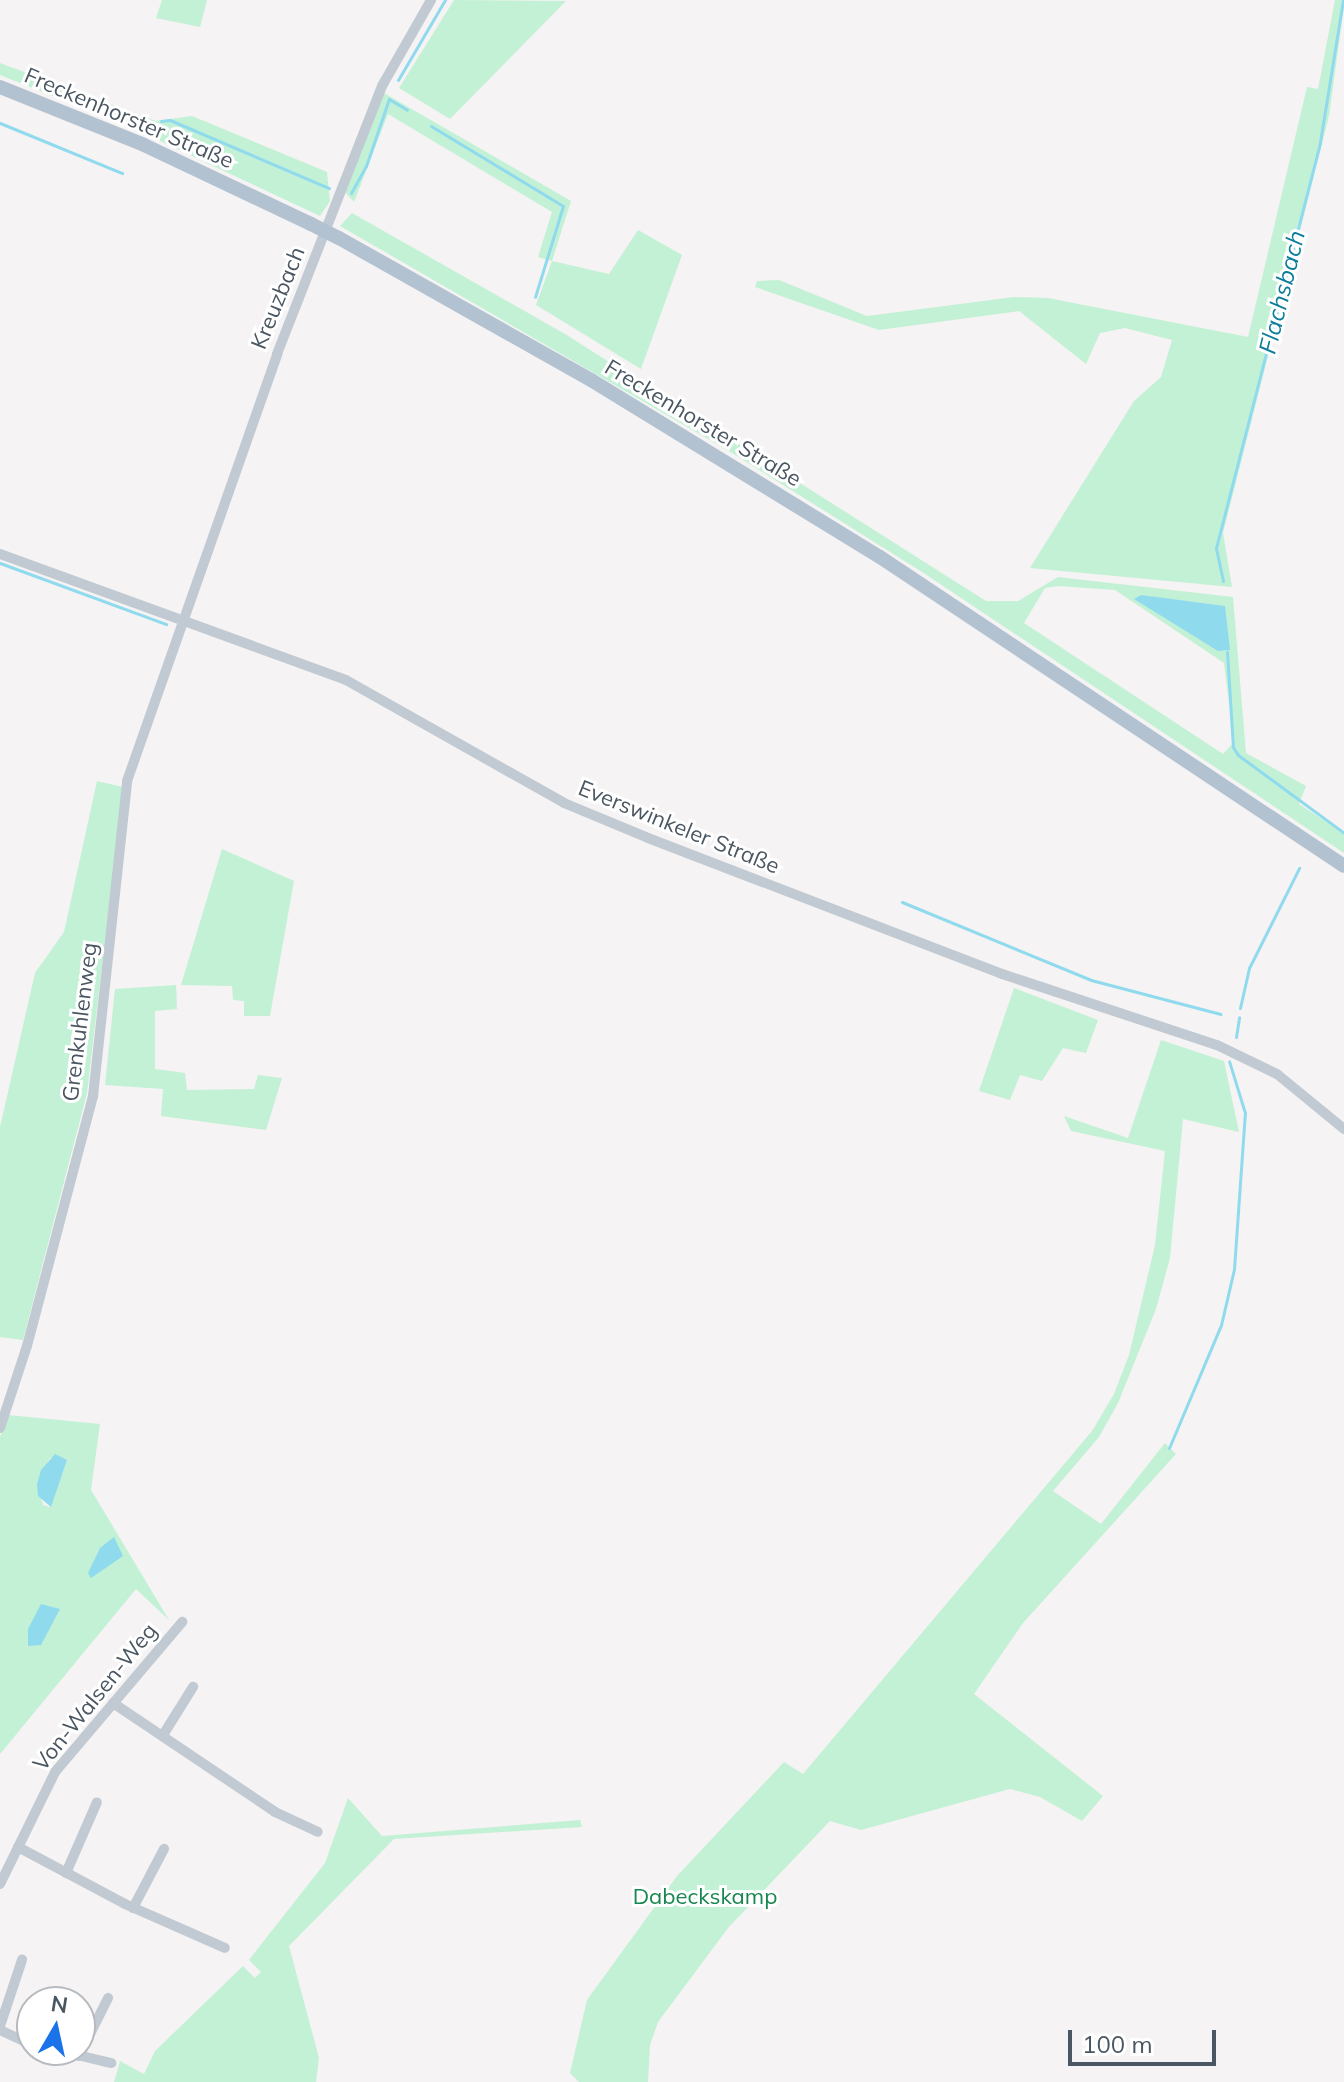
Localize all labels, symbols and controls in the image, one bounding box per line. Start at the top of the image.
street label: Freckenhorster Straße [20,62,238,174]
water label: Flachsbach [1253,227,1311,357]
street label: Kreuzbach [246,243,310,353]
street label: Freckenhorster Straße [600,354,806,492]
street label: Everswinkeler Straße [575,775,783,879]
street label: Grenkuhlenweg [57,941,103,1103]
street label: Von-Walsen-Weg [27,1618,163,1776]
park label: Dabeckskamp [633,1884,777,1910]
north arrow [16,1986,96,2066]
text: N [49,1989,70,2019]
scale bar [1072,2014,1220,2064]
text: 100 m [1082,2029,1153,2059]

